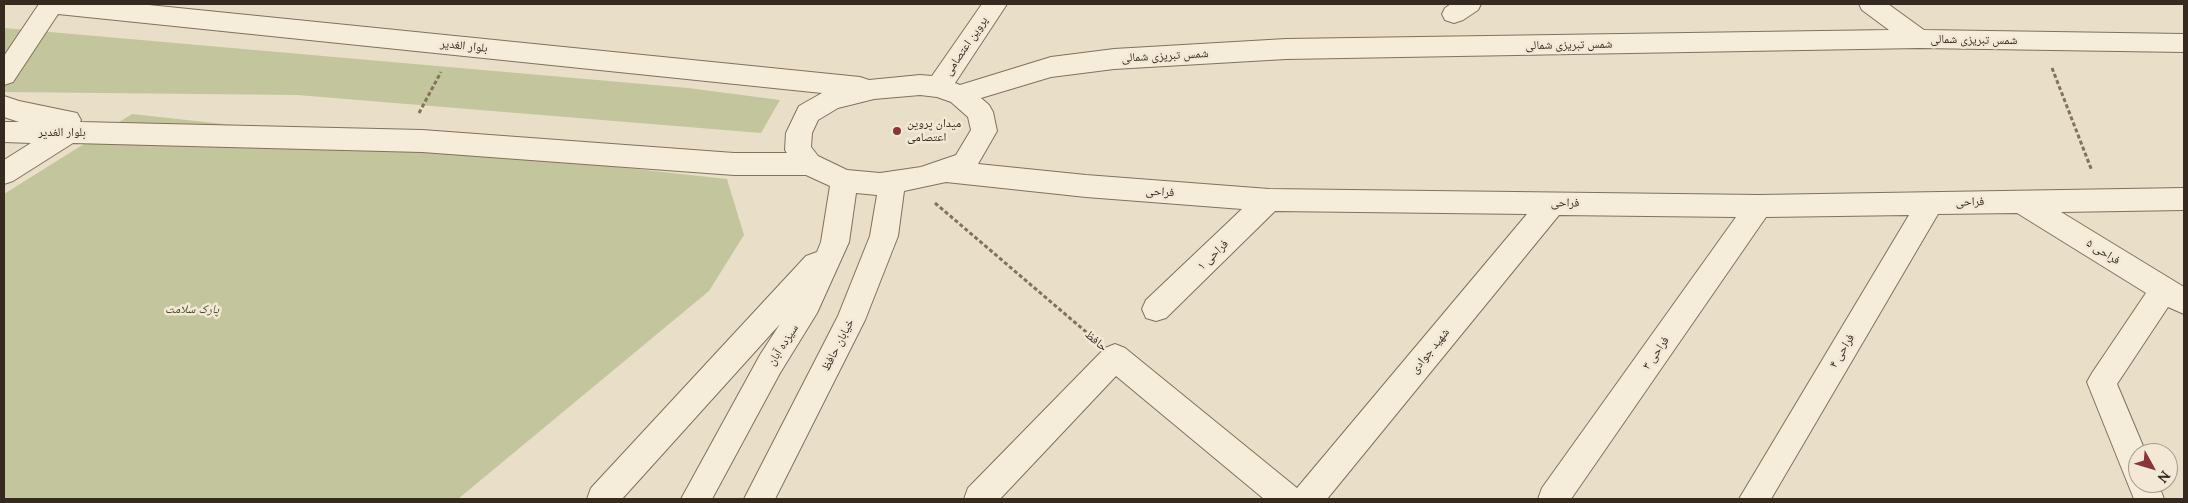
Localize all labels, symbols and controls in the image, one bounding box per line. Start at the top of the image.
street label: پروین اعتصامی [941,14,991,78]
street label: شمس تبریزی شمالی [1930,32,2018,48]
street label: بلوار الغدیر [440,36,488,56]
street label: شمس تبریزی شمالی [1525,37,1613,53]
street label: شمس تبریزی شمالی [1121,47,1209,65]
place label: میدان پروین اعتصامی [907,117,961,145]
marker: میدان پروین اعتصامی [891,125,903,137]
street label: بلوار الغدیر [38,126,86,140]
street label: فراحی [1145,184,1175,200]
street label: فراحی [1956,195,1984,209]
street label: فراحی [1551,196,1579,210]
street label: فراحی ۵ [2083,236,2123,268]
street label: فراحی ۱ [1195,237,1231,273]
park label: پارک سلامت [165,303,219,317]
street label: خیابان حافظ [819,317,857,373]
street label: سیزده آبان [764,322,802,368]
street label: شهید جوادی [1407,325,1453,377]
street label: حافظ [1082,327,1110,355]
street label: فراحی ۴ [1826,331,1858,371]
street label: فراحی ۳ [1639,334,1673,372]
north arrow [2128,443,2178,493]
text: N [2153,467,2174,487]

